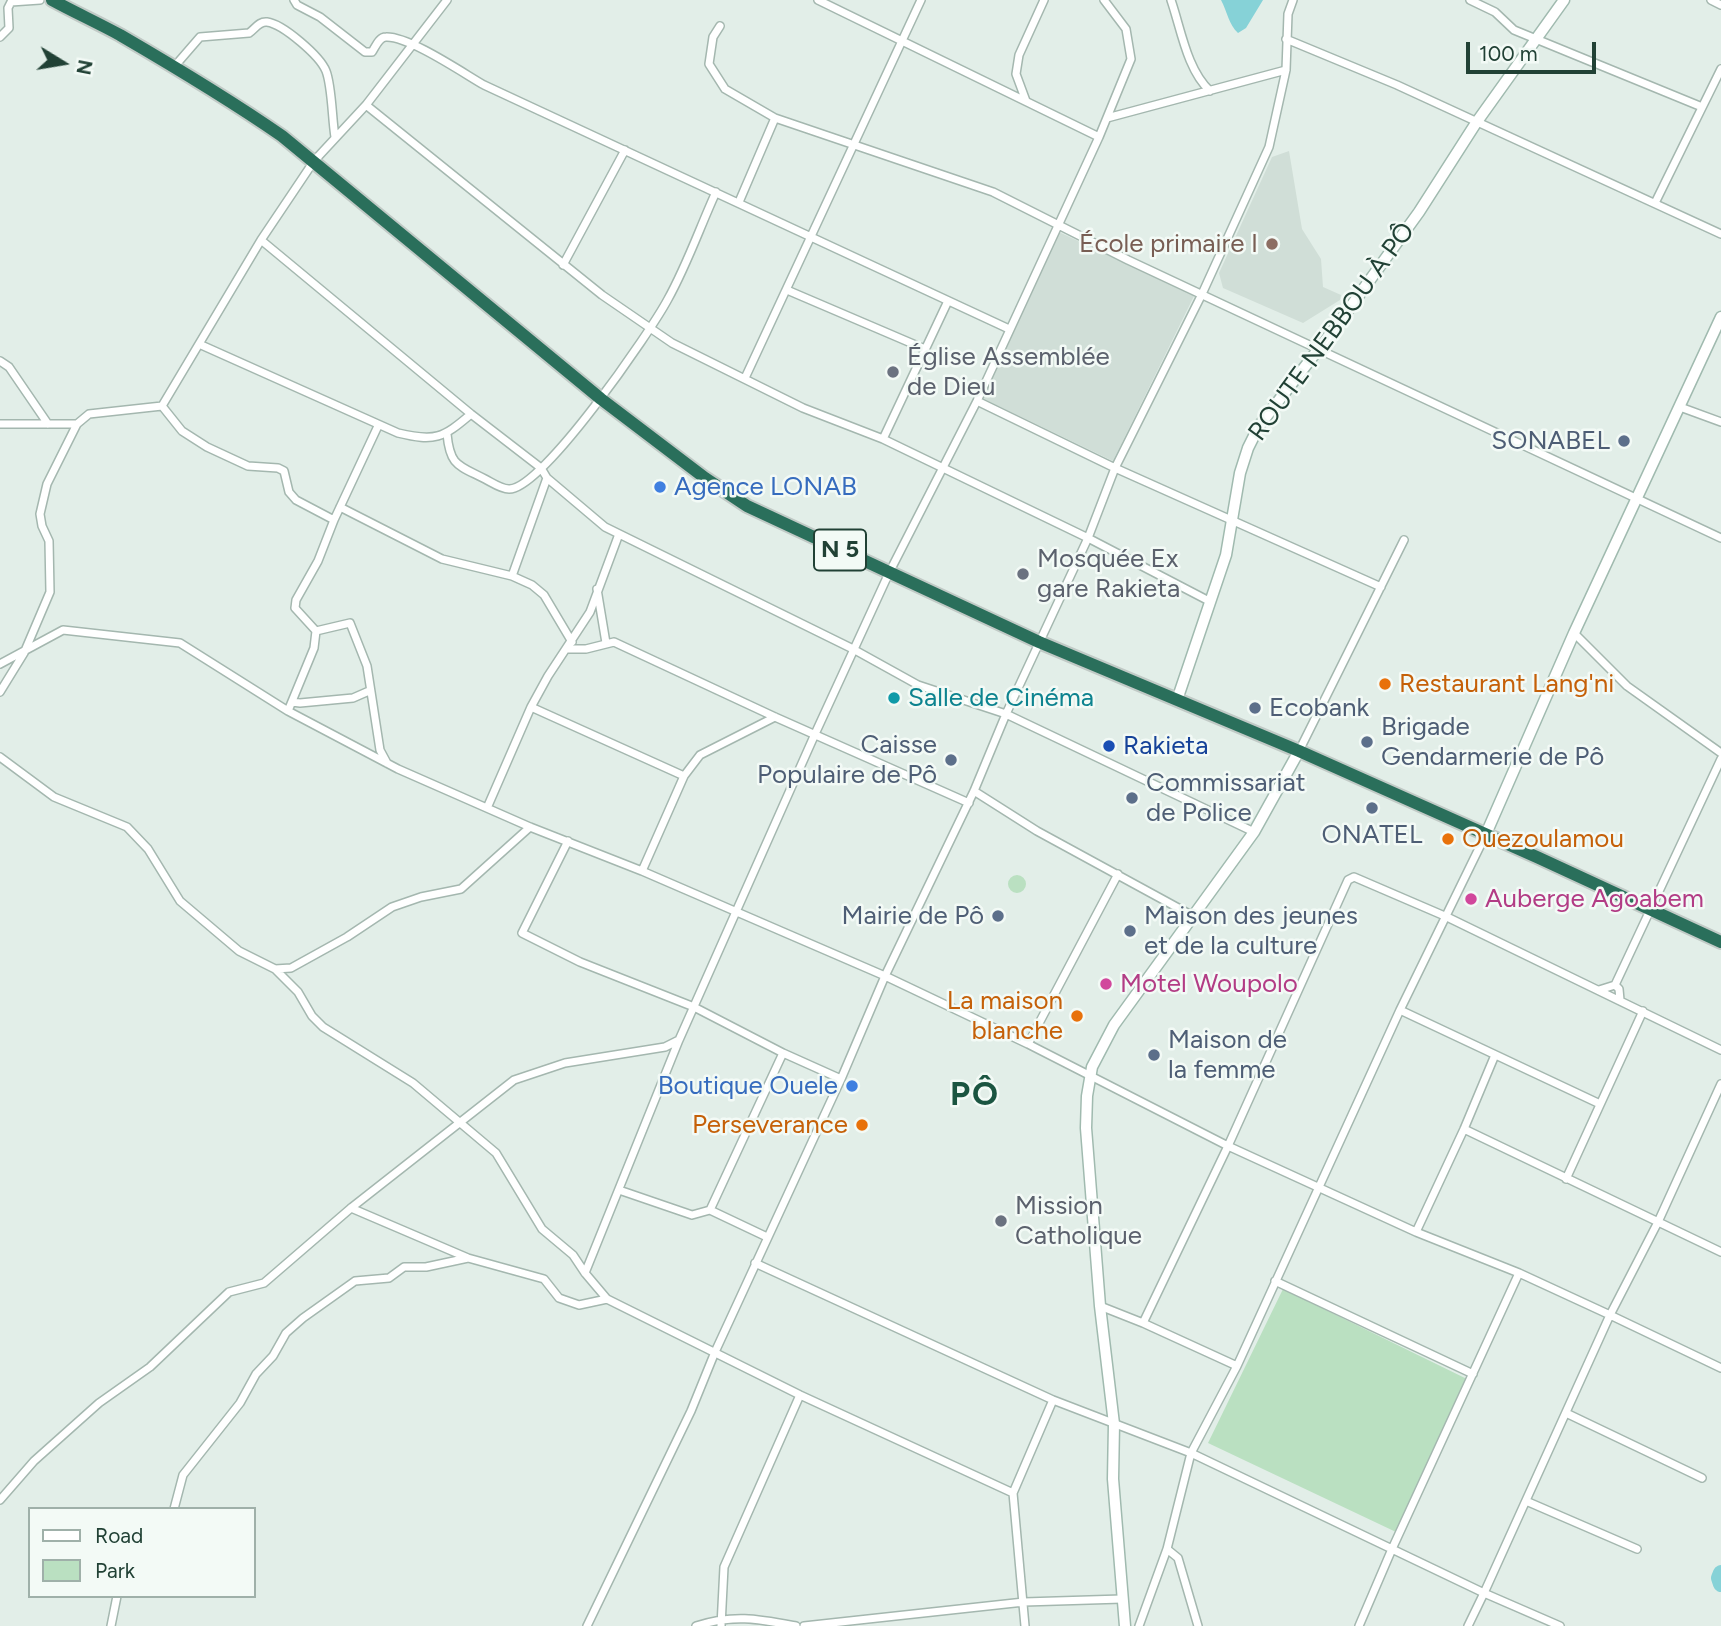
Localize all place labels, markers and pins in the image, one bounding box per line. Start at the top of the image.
place label: École primaire I [1079,228,1258,260]
marker: École primaire I [1264,236,1280,252]
place label: Église Assemblée de Dieu [907,341,1110,402]
marker: Église Assemblée de Dieu [885,364,901,380]
place label: SONABEL [1491,425,1610,457]
marker: SONABEL [1616,433,1632,449]
place label: Agence LONAB [674,471,857,503]
marker: Agence LONAB [652,479,668,495]
place label: Mosquée Ex gare Rakieta [1037,543,1180,604]
marker: Mosquée Ex gare Rakieta [1015,566,1031,582]
place label: Restaurant Lang'ni [1399,668,1614,700]
marker: Restaurant Lang'ni [1377,676,1393,692]
place label: Salle de Cinéma [908,682,1094,714]
marker: Salle de Cinéma [886,690,902,706]
place label: Ecobank [1269,692,1369,724]
marker: Ecobank [1247,700,1263,716]
place label: Brigade Gendarmerie de Pô [1381,711,1604,772]
place label: Caisse Populaire de Pô [757,729,937,790]
place label: Rakieta [1123,730,1208,762]
marker: Brigade Gendarmerie de Pô [1359,734,1375,750]
marker: Rakieta [1101,738,1117,754]
marker: Caisse Populaire de Pô [943,752,959,768]
place label: Commissariat de Police [1146,767,1306,828]
marker: Commissariat de Police [1124,790,1140,806]
marker: ONATEL [1364,800,1380,816]
place label: ONATEL [1322,819,1422,851]
place label: Ouezoulamou [1462,823,1624,855]
marker: Ouezoulamou [1440,831,1456,847]
place label: Auberge Agoabem [1485,883,1704,915]
marker: Auberge Agoabem [1463,891,1479,907]
place label: Mairie de Pô [842,900,984,932]
place label: Maison des jeunes et de la culture [1144,900,1358,962]
marker: Mairie de Pô [990,908,1006,924]
marker: Maison des jeunes et de la culture [1122,923,1138,939]
place label: Motel Woupolo [1120,968,1298,1000]
marker: Motel Woupolo [1098,976,1114,992]
place label: La maison blanche [947,985,1063,1046]
marker: La maison blanche [1069,1008,1085,1024]
place label: Maison de la femme [1168,1024,1287,1086]
marker: Maison de la femme [1146,1047,1162,1063]
place label: Boutique Ouele [658,1070,838,1102]
marker: Boutique Ouele [844,1078,860,1094]
place label: Perseverance [692,1109,848,1141]
marker: Perseverance [854,1117,870,1133]
place label: Mission Catholique [1015,1190,1142,1252]
marker: Mission Catholique [993,1213,1009,1229]

